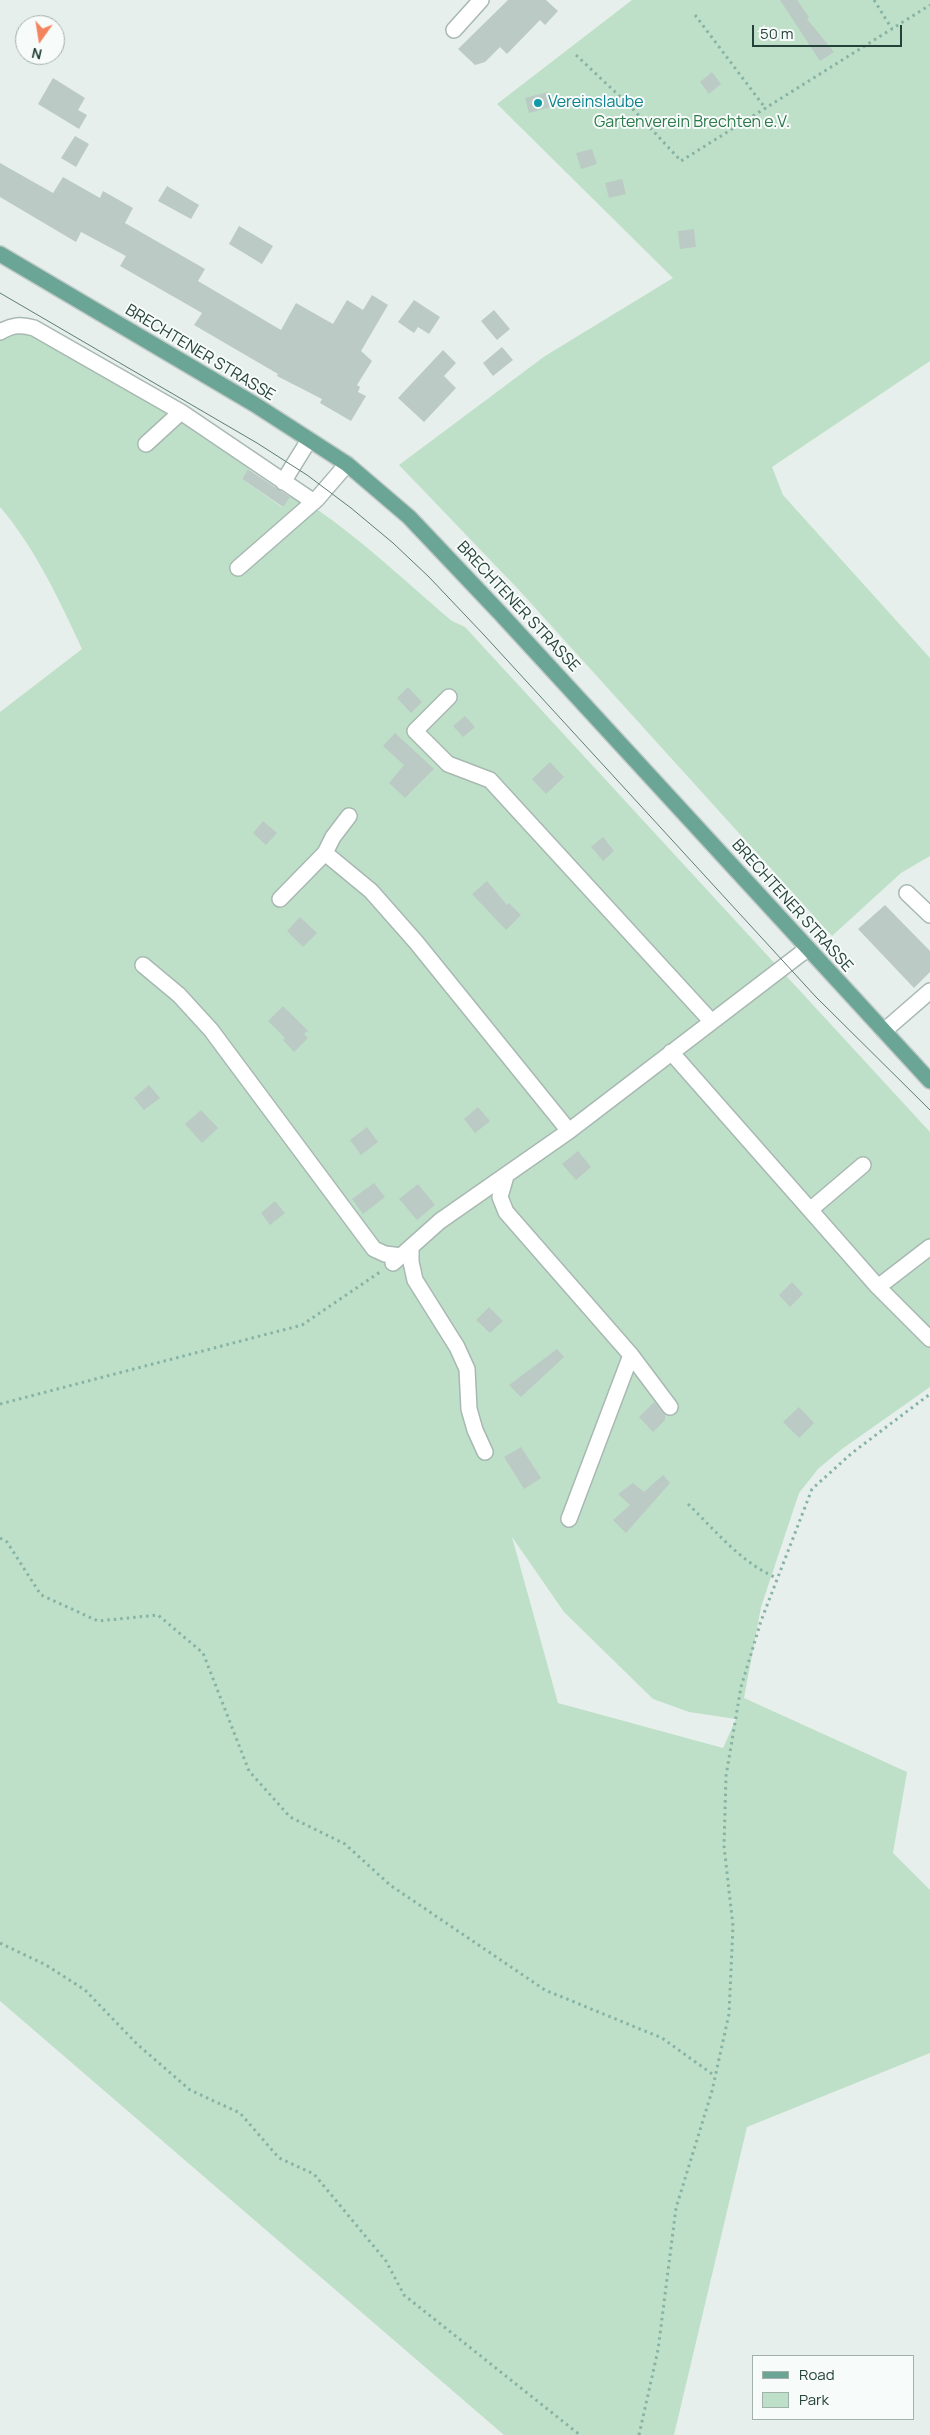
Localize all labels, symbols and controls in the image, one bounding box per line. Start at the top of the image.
north arrow [15,15,65,65]
scale bar [755,15,905,47]
text: 50 m [760,23,794,44]
text: N [30,44,44,65]
place label: Vereinslaube [548,93,644,113]
marker: Vereinslaube [532,97,544,109]
park label: Gartenverein Brechten e.V. [594,113,790,133]
street label: BRECHTENER STRASSE [122,301,278,405]
street label: BRECHTENER STRASSE [453,538,583,676]
street label: BRECHTENER STRASSE [728,836,856,976]
legend [752,2355,915,2420]
text: Road [799,2364,835,2385]
text: Park [799,2389,829,2410]

